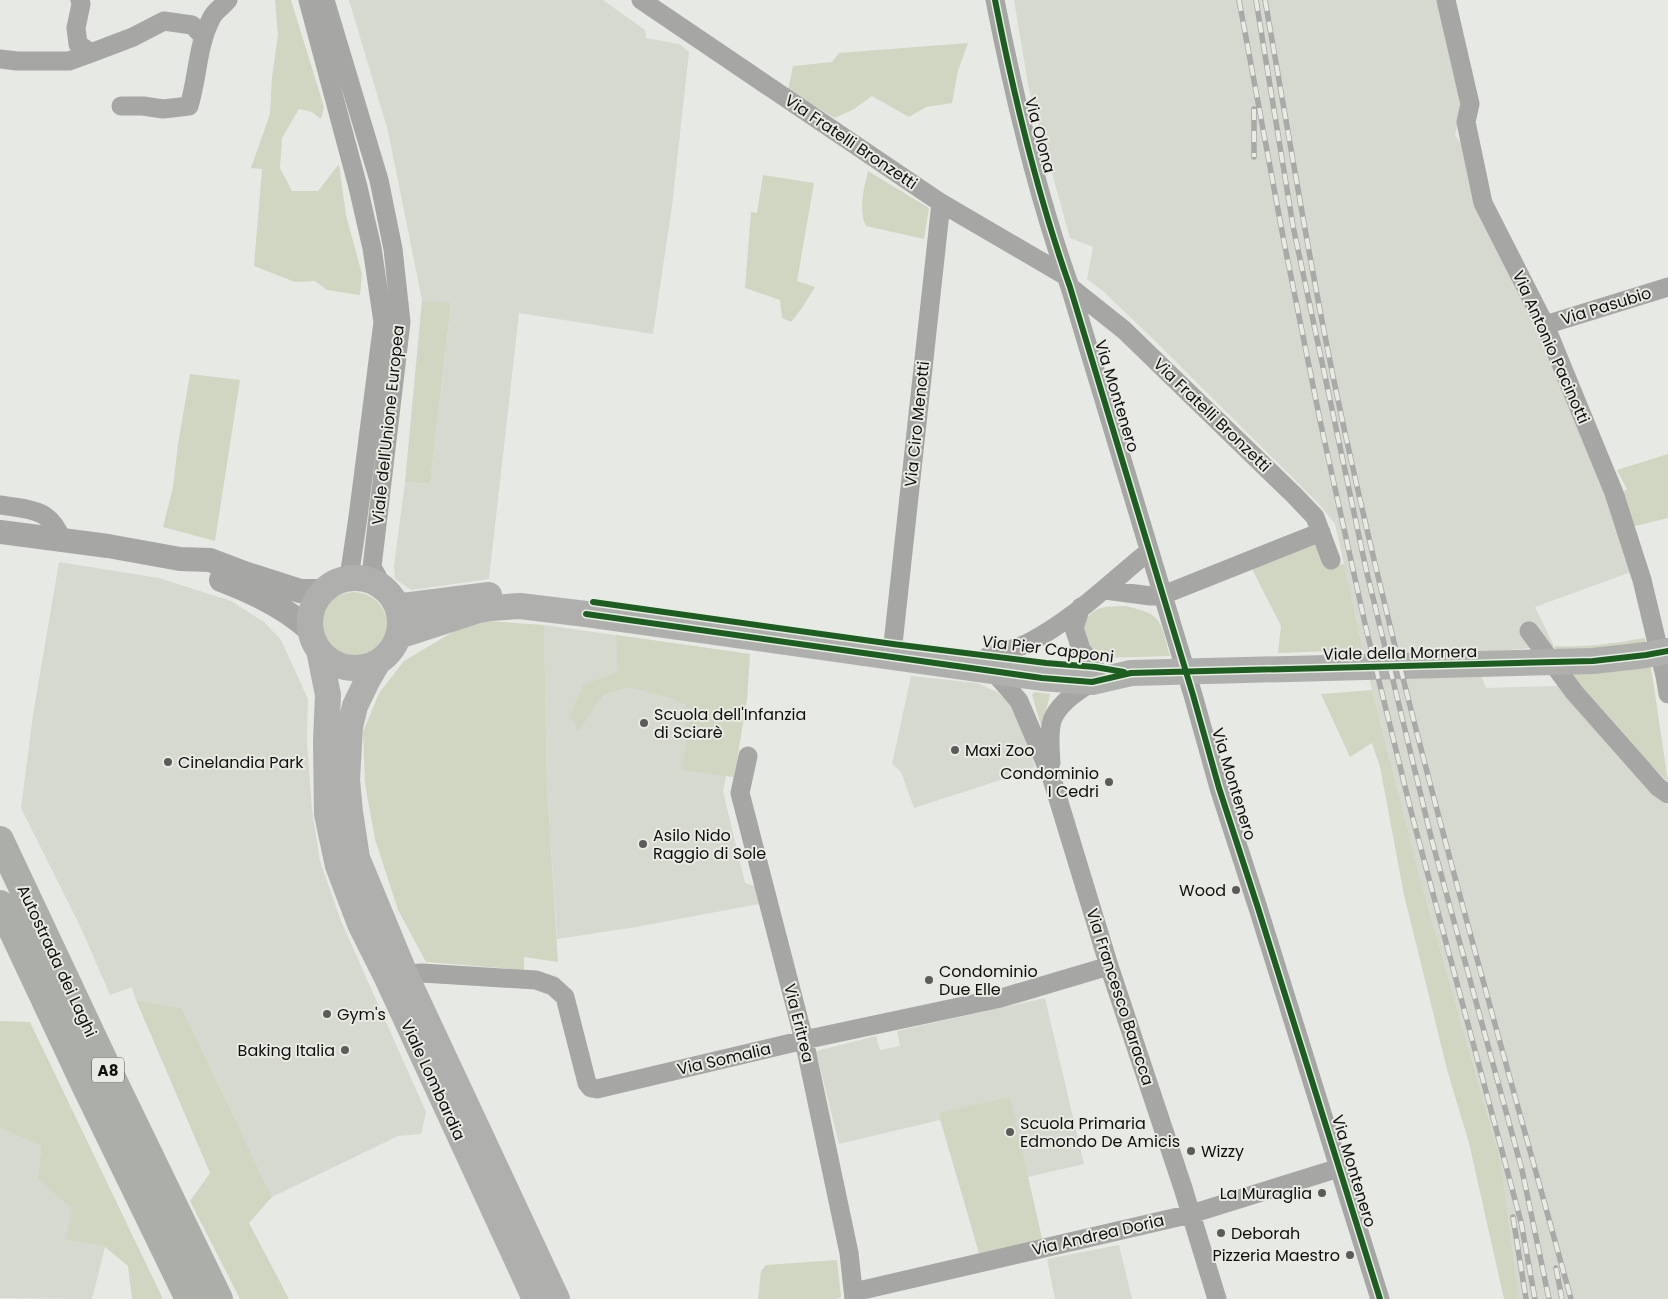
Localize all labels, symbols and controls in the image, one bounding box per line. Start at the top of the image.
street label: Via Fratelli Bronzetti [780,89,922,195]
street label: Via Olona [1019,95,1061,175]
street label: Via Antonio Pacinotti [1507,267,1595,427]
street label: Via Pasubio [1558,281,1654,331]
street label: Viale dell'Unione Europea [366,324,410,526]
street label: Via Montenero [1089,337,1145,455]
street label: Via Fratelli Bronzetti [1148,353,1276,477]
street label: Via Ciro Menotti [899,360,935,488]
street label: Via Pier Capponi [981,630,1115,668]
street label: Viale della Mornera [1323,640,1477,666]
place label: Scuola dell'Infanzia di Sciarè [654,703,806,744]
marker: Scuola dell'Infanzia di Sciarè [638,717,650,729]
street label: Via Montenero [1206,725,1262,843]
place label: Maxi Zoo [965,739,1035,762]
marker: Maxi Zoo [949,744,961,756]
place label: Cinelandia Park [178,751,304,774]
marker: Cinelandia Park [162,756,174,768]
place label: Condominio I Cedri [1000,762,1099,803]
marker: Condominio I Cedri [1103,776,1115,788]
place label: Asilo Nido Raggio di Sole [653,824,766,865]
marker: Asilo Nido Raggio di Sole [637,838,649,850]
place label: Wood [1179,879,1226,902]
street label: Autostrada dei Laghi [12,881,102,1041]
marker: Wood [1230,884,1242,896]
street label: Via Francesco Baracca [1081,906,1159,1088]
place label: Condominio Due Elle [939,960,1038,1001]
marker: Condominio Due Elle [923,974,935,986]
street label: Via Eritrea [778,981,820,1065]
place label: Gym's [337,1003,386,1026]
marker: Gym's [321,1008,333,1020]
street label: Viale Lombardia [395,1016,471,1144]
street label: Via Somalia [675,1037,773,1081]
place label: Baking Italia [238,1039,335,1062]
marker: Baking Italia [339,1044,351,1056]
road number: A8 [92,1058,124,1082]
place label: Scuola Primaria Edmondo De Amicis [1020,1112,1180,1153]
street label: Via Montenero [1326,1112,1382,1230]
marker: Scuola Primaria Edmondo De Amicis [1004,1126,1016,1138]
place label: Wizzy [1201,1140,1244,1163]
marker: Wizzy [1185,1145,1197,1157]
place label: La Muraglia [1220,1182,1312,1205]
marker: La Muraglia [1316,1187,1328,1199]
street label: Via Andrea Doria [1030,1209,1166,1261]
place label: Deborah [1231,1222,1300,1245]
marker: Deborah [1215,1227,1227,1239]
place label: Pizzeria Maestro [1212,1244,1340,1267]
marker: Pizzeria Maestro [1344,1249,1356,1261]

